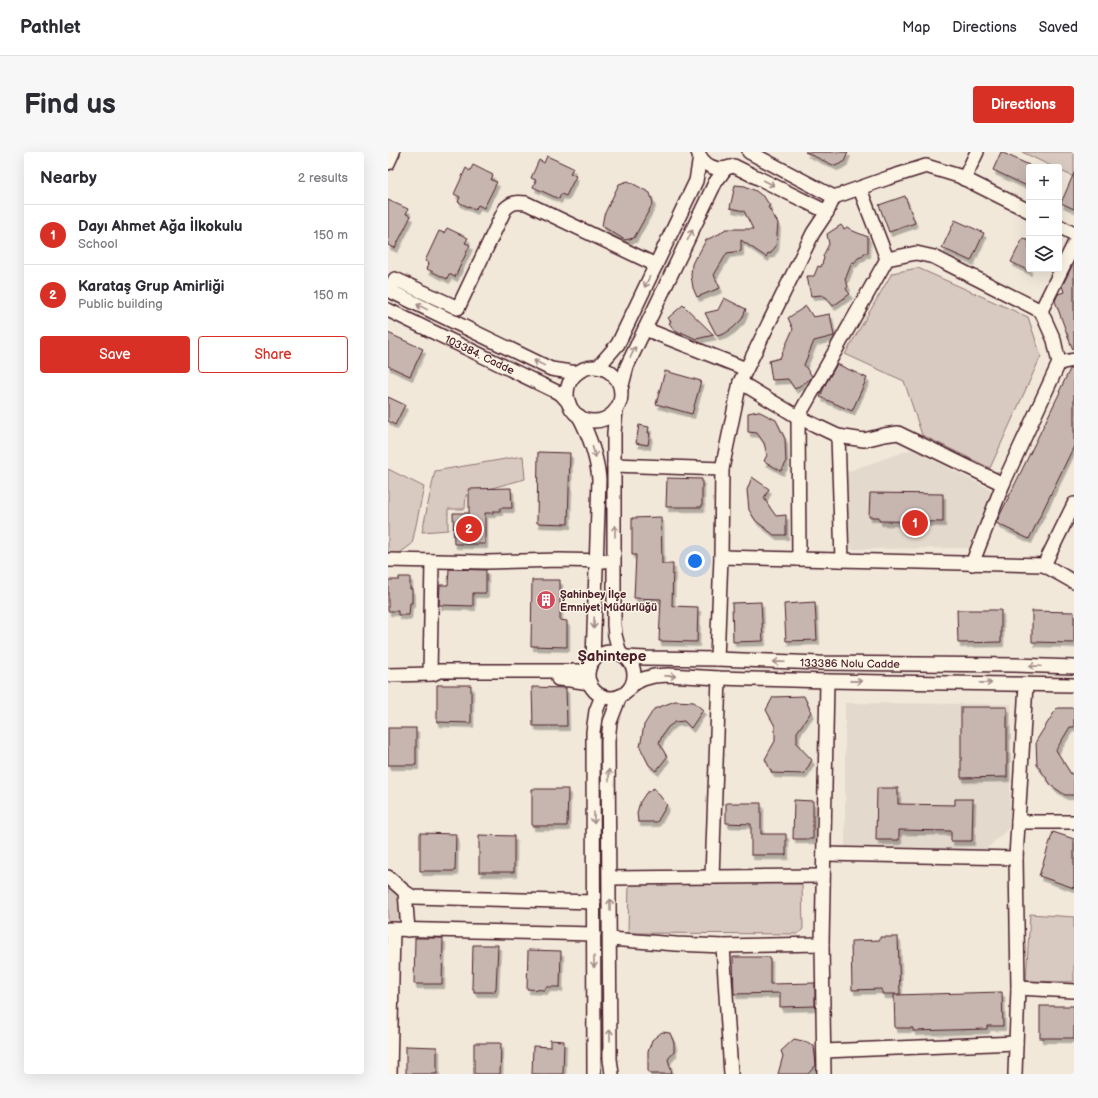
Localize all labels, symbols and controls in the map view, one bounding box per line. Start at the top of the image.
text: Pathlet [20,16,81,39]
text: Map [902,19,930,36]
text: Directions [952,19,1017,36]
text: Saved [1039,19,1078,36]
button: Directions [973,86,1074,123]
text: Find us [24,88,116,121]
map controls [1026,164,1062,272]
button: + [1026,164,1062,200]
text: Nearby [40,168,97,188]
text: 2 results [298,170,348,186]
one-way arrow [763,180,775,187]
button: − [1026,200,1062,236]
text: Dayı Ahmet Ağa İlkokulu [78,217,242,236]
text: 1 [50,227,56,243]
text: 150 m [314,227,348,243]
one-way arrow [687,230,694,242]
text: School [78,236,118,252]
button: layers [1026,236,1062,272]
one-way arrow [643,276,650,288]
text: Karataş Grup Amirliği [78,277,224,296]
text: 2 [49,287,57,303]
text: 150 m [314,287,348,303]
text: Public building [78,296,163,312]
one-way arrow [416,303,428,310]
street label: 103384. Cadde [443,332,517,377]
button: Save [40,336,190,373]
button: Share [198,336,348,373]
one-way arrow [630,347,637,359]
one-way arrow [534,359,546,366]
one-way arrow [591,445,598,458]
pin: 1 [902,508,928,538]
pin: 2 [456,514,482,544]
one-way arrow [611,525,619,538]
your location [685,551,705,571]
place label: Şahinbey İlçe Emniyet Müdürlüğü [560,587,657,614]
building icon: Şahinbey İlçe Emniyet Müdürlüğü [535,589,557,611]
one-way arrow [590,616,598,629]
district label: Şahintepe [578,647,647,666]
street label: 133386 Nolu Cadde [800,656,900,670]
one-way arrow [773,658,786,665]
one-way arrow [1029,662,1042,669]
one-way arrow [663,672,676,679]
one-way arrow [849,678,862,685]
one-way arrow [979,679,992,687]
one-way arrow [605,769,613,782]
one-way arrow [590,811,598,824]
one-way arrow [606,899,614,912]
one-way arrow [590,955,598,968]
one-way arrow [606,1029,614,1042]

